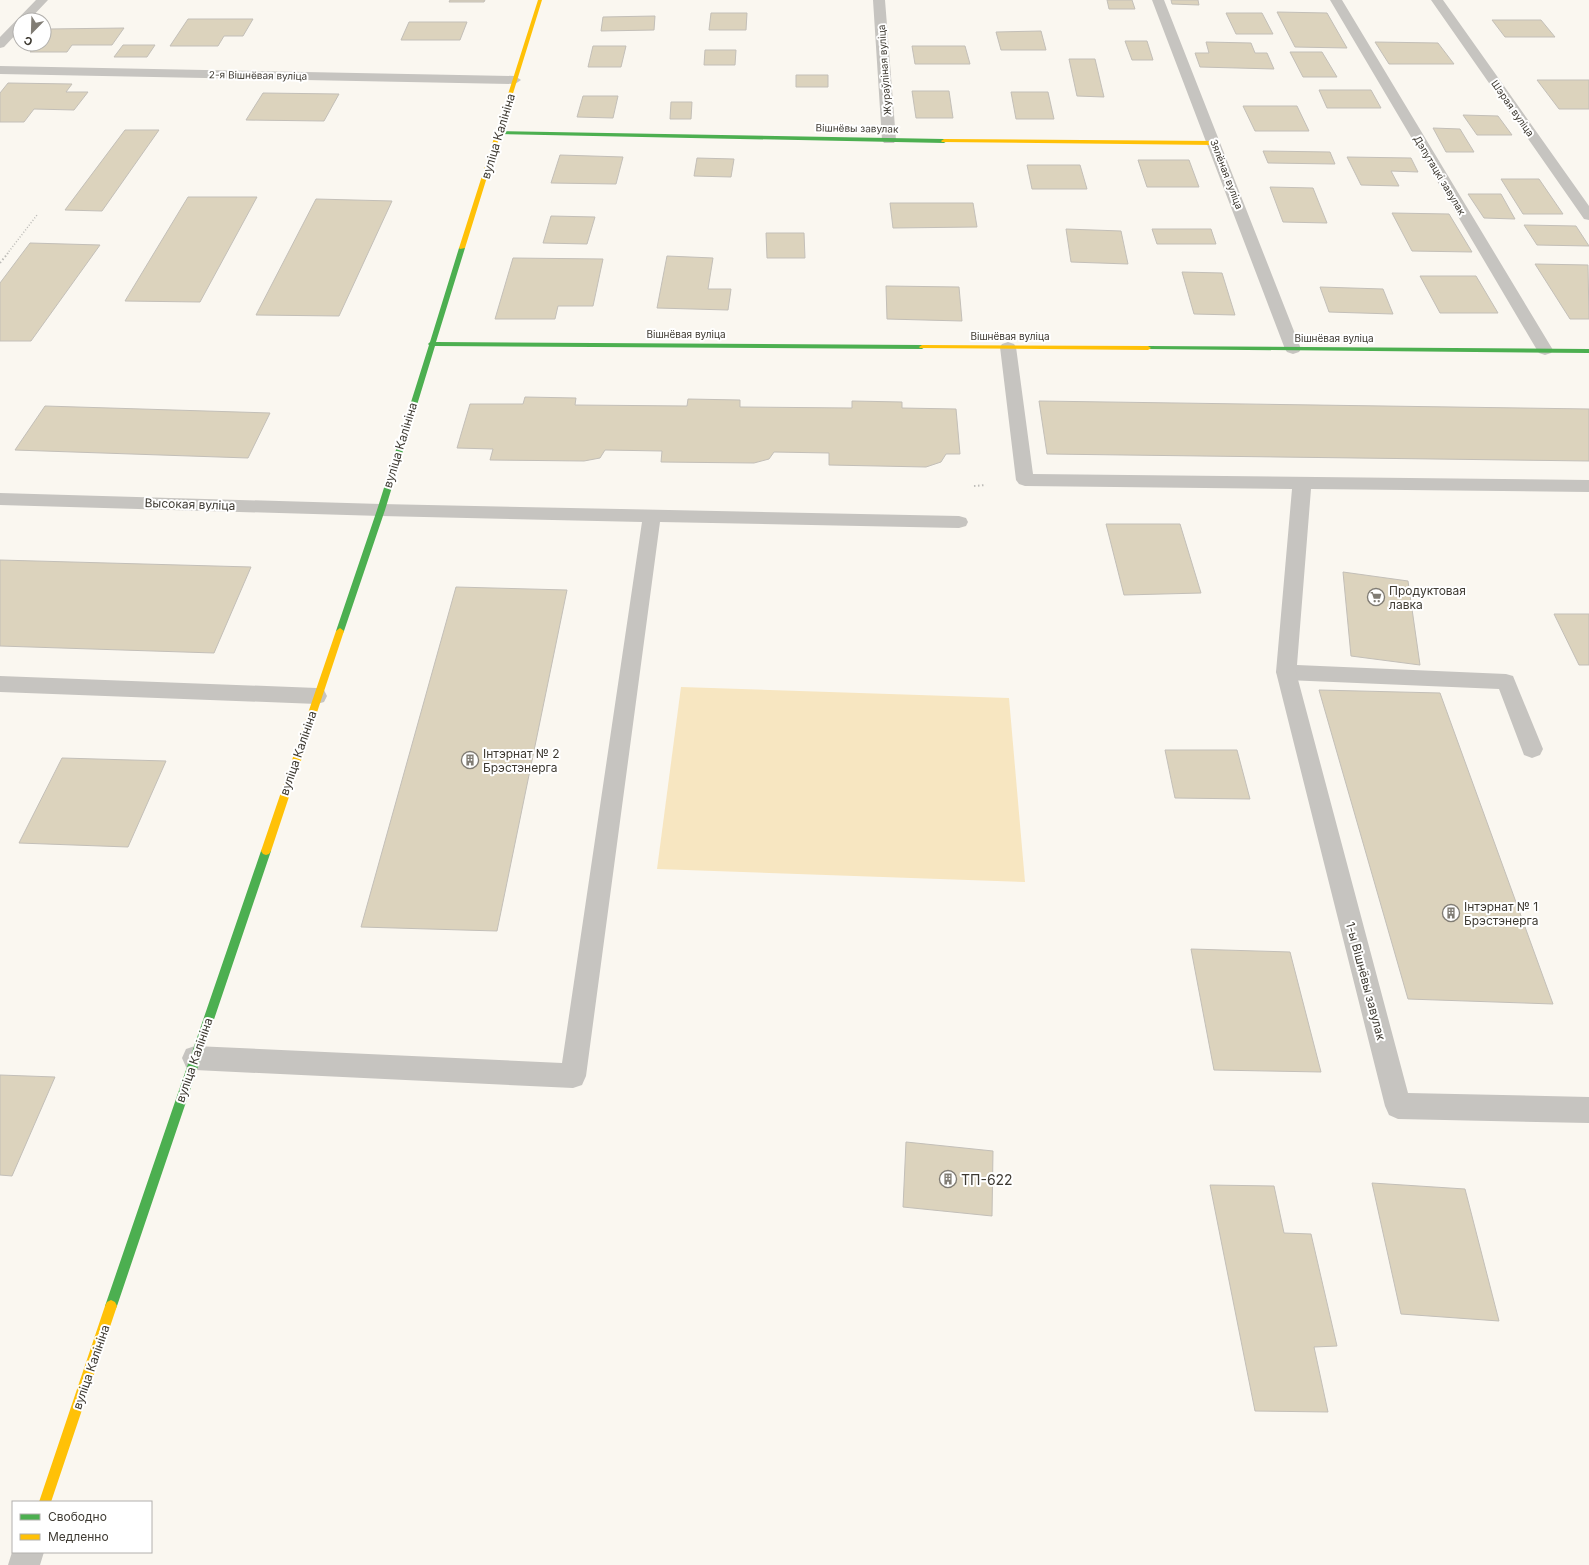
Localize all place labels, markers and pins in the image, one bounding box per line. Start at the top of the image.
place label: Продуктовая лавка [1389,583,1466,612]
supermarket icon: Продуктовая лавка [1366,587,1386,607]
place label: Інтэрнат № 2 Брэстэнерга [483,746,560,775]
building icon: Інтэрнат № 2 Брэстэнерга [460,750,480,770]
place label: Інтэрнат № 1 Брэстэнерга [1464,899,1539,928]
building icon: Інтэрнат № 1 Брэстэнерга [1441,903,1461,923]
building icon: ТП-622 [938,1169,958,1189]
place label: ТП-622 [961,1171,1013,1188]

